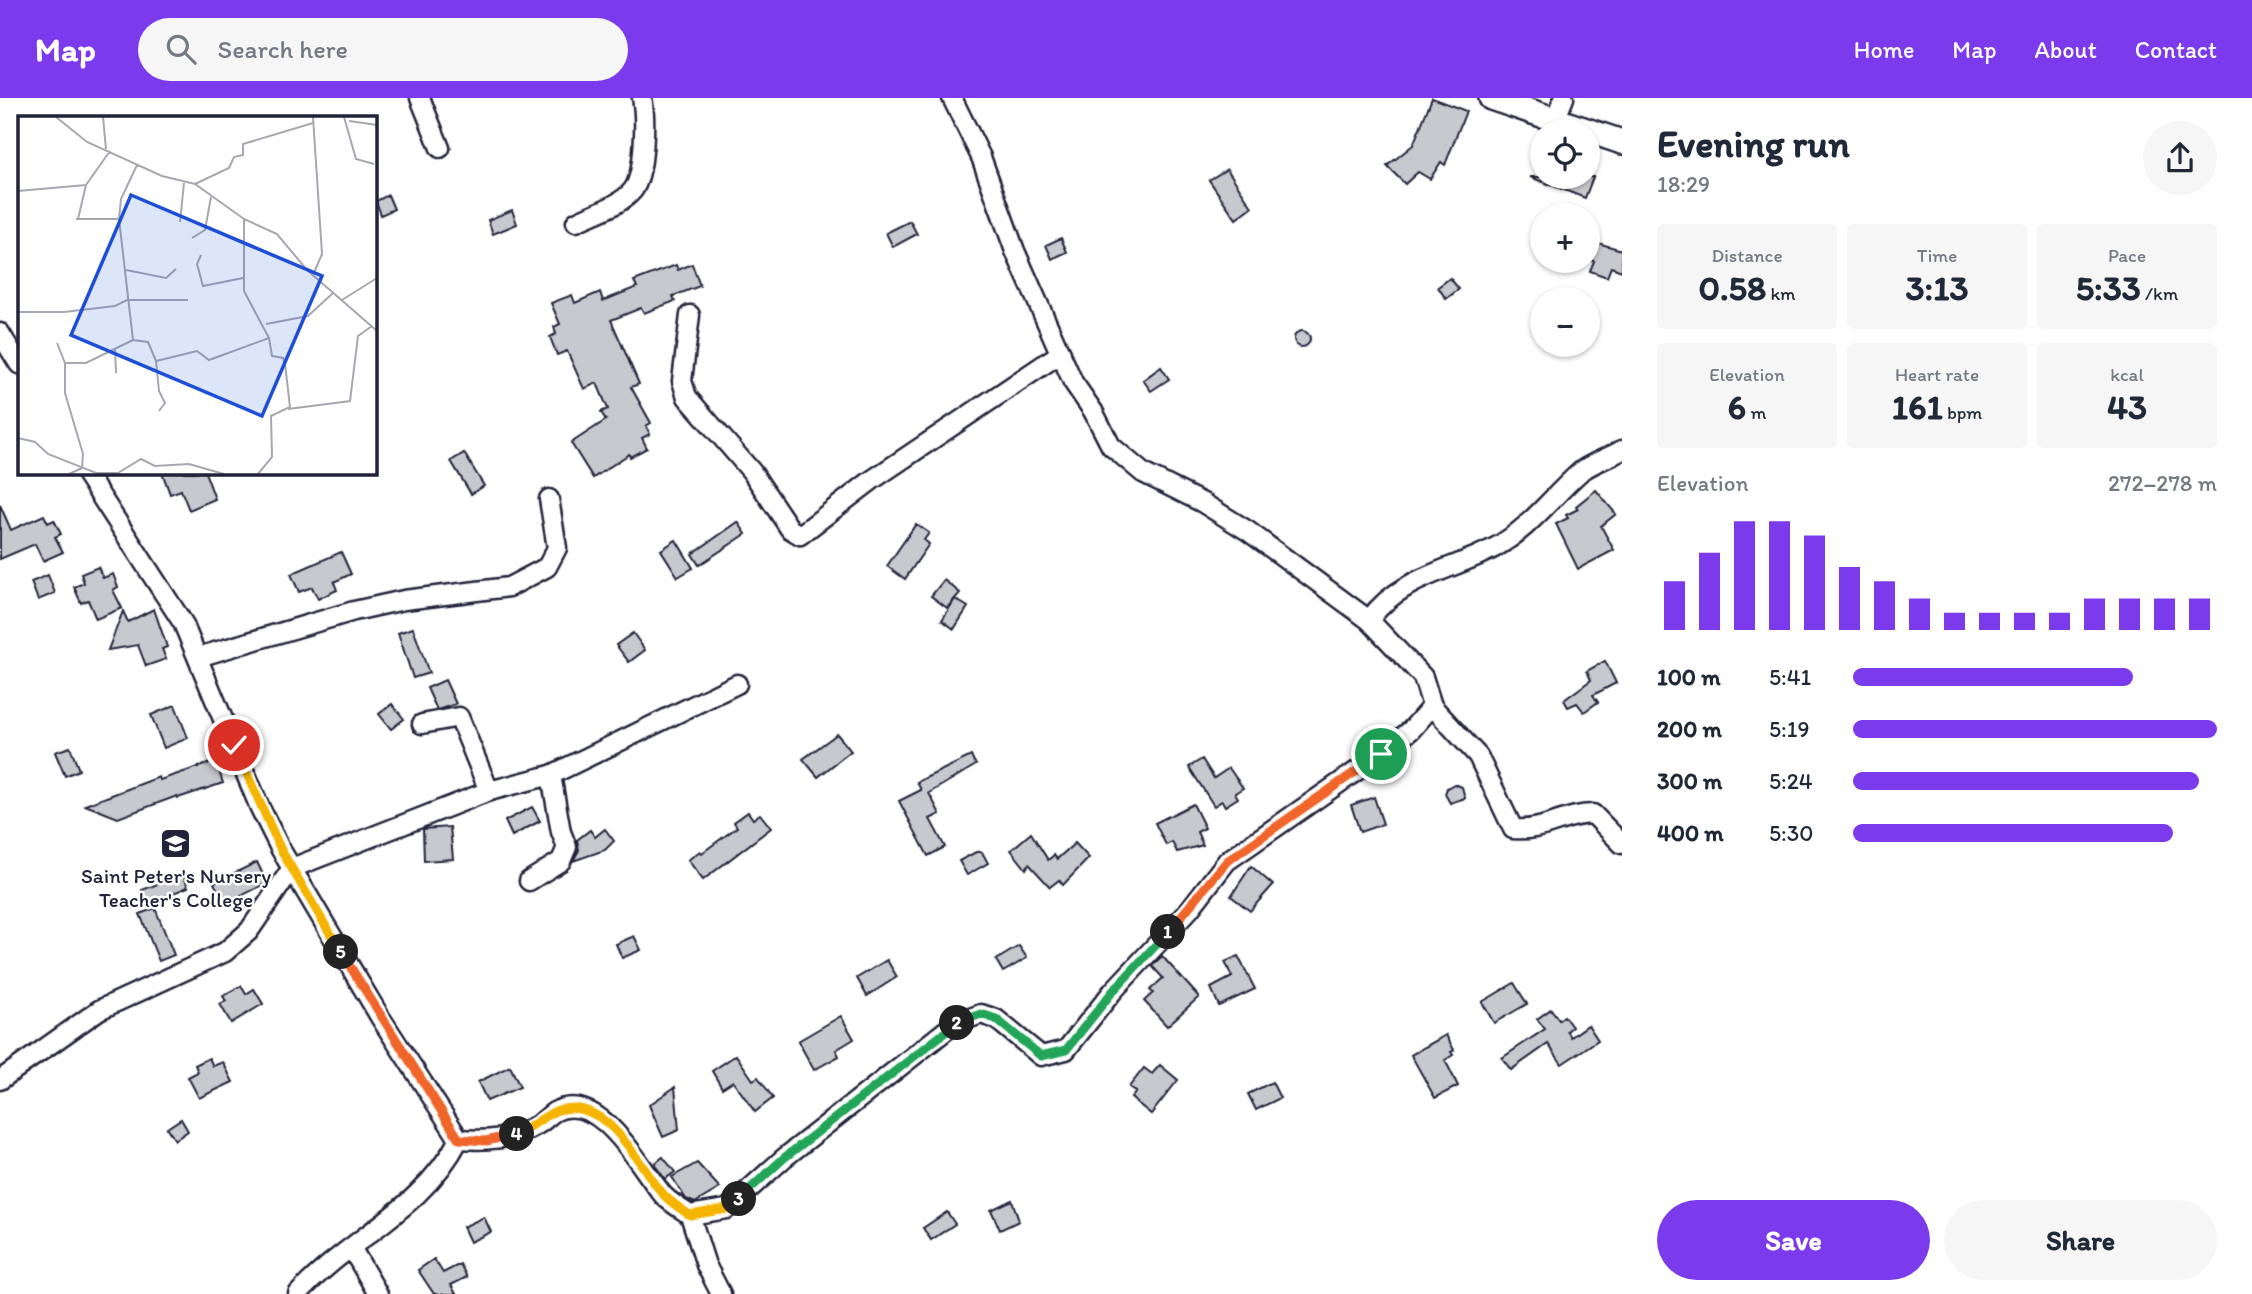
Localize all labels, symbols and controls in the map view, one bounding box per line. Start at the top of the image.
search box [138,18,628,81]
text: Map [35,30,96,69]
icon: search [162,30,200,68]
text: Search here [218,33,348,65]
text: Home [1854,35,1914,64]
text: Map [1952,35,1996,64]
text: About [2034,35,2097,64]
text: Contact [2135,35,2217,64]
inset map [18,116,376,474]
map controls [1530,119,1600,357]
button: locate [1530,119,1600,189]
text: Evening run [1657,121,1850,167]
button: share [2143,121,2217,195]
text: 18:29 [1657,170,1710,198]
button: + [1530,203,1600,273]
text: Distance [1711,244,1783,267]
text: Time [1917,244,1957,267]
text: Pace [2108,244,2146,267]
text: 0.58 [1698,267,1766,309]
text: 3:13 [1906,267,1968,309]
text: 5:33 [2076,267,2141,309]
text: km [1766,282,1796,305]
text: /km [2141,282,2178,305]
button: − [1530,287,1600,357]
text: Elevation [1709,363,1785,386]
text: Heart rate [1895,363,1979,386]
text: kcal [2110,363,2144,386]
text: 6 [1728,386,1746,428]
text: 161 [1892,386,1943,428]
text: 43 [2107,386,2147,428]
text: m [1746,401,1766,424]
text: bpm [1943,401,1982,424]
text: Elevation [1657,469,1748,497]
text: 272–278 m [2108,469,2217,497]
text: 100 m [1657,663,1721,691]
text: 5:41 [1769,663,1811,691]
pin [204,715,264,775]
text: 200 m [1657,715,1722,743]
text: 5:19 [1769,715,1809,743]
pin [1351,724,1411,784]
icon: check [215,726,253,764]
icon: arrive [1362,735,1400,773]
text: 300 m [1657,767,1722,795]
text: 5:24 [1769,767,1813,795]
text: 400 m [1657,819,1724,847]
text: 5:30 [1769,819,1813,847]
school or university icon: Saint Peter's Nursery Teacher's College [159,827,193,861]
place label: Saint Peter's Nursery Teacher's College [81,863,271,912]
pin: 1 [1150,914,1186,950]
text: 1 [1163,920,1172,943]
pin: 5 [324,934,358,970]
text: 5 [336,940,345,963]
pin: 2 [940,1006,974,1040]
text: 2 [952,1011,962,1034]
pin: 4 [500,1116,534,1152]
text: 4 [511,1122,522,1145]
pin: 3 [722,1182,756,1216]
text: 3 [733,1187,744,1210]
button: Save [1657,1200,1930,1280]
button: Share [1944,1200,2217,1280]

